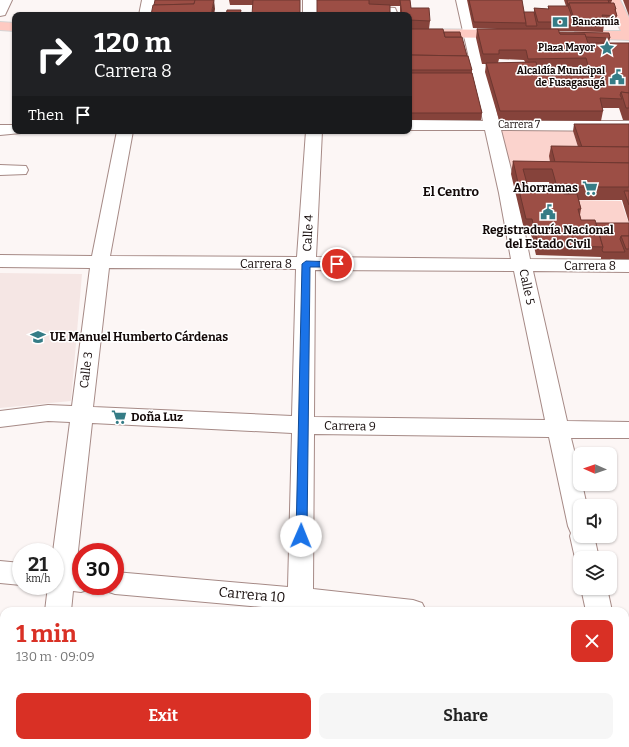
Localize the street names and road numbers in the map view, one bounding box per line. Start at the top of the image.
street label: Carrera 7 [498,119,540,131]
street label: Calle 4 [300,214,316,252]
street label: Carrera 8 [240,257,292,271]
street label: Carrera 8 [564,259,616,273]
street label: Calle 5 [516,268,538,306]
street label: Calle 3 [77,351,95,389]
street label: Carrera 9 [324,419,376,433]
street label: Carrera 10 [218,584,286,606]

